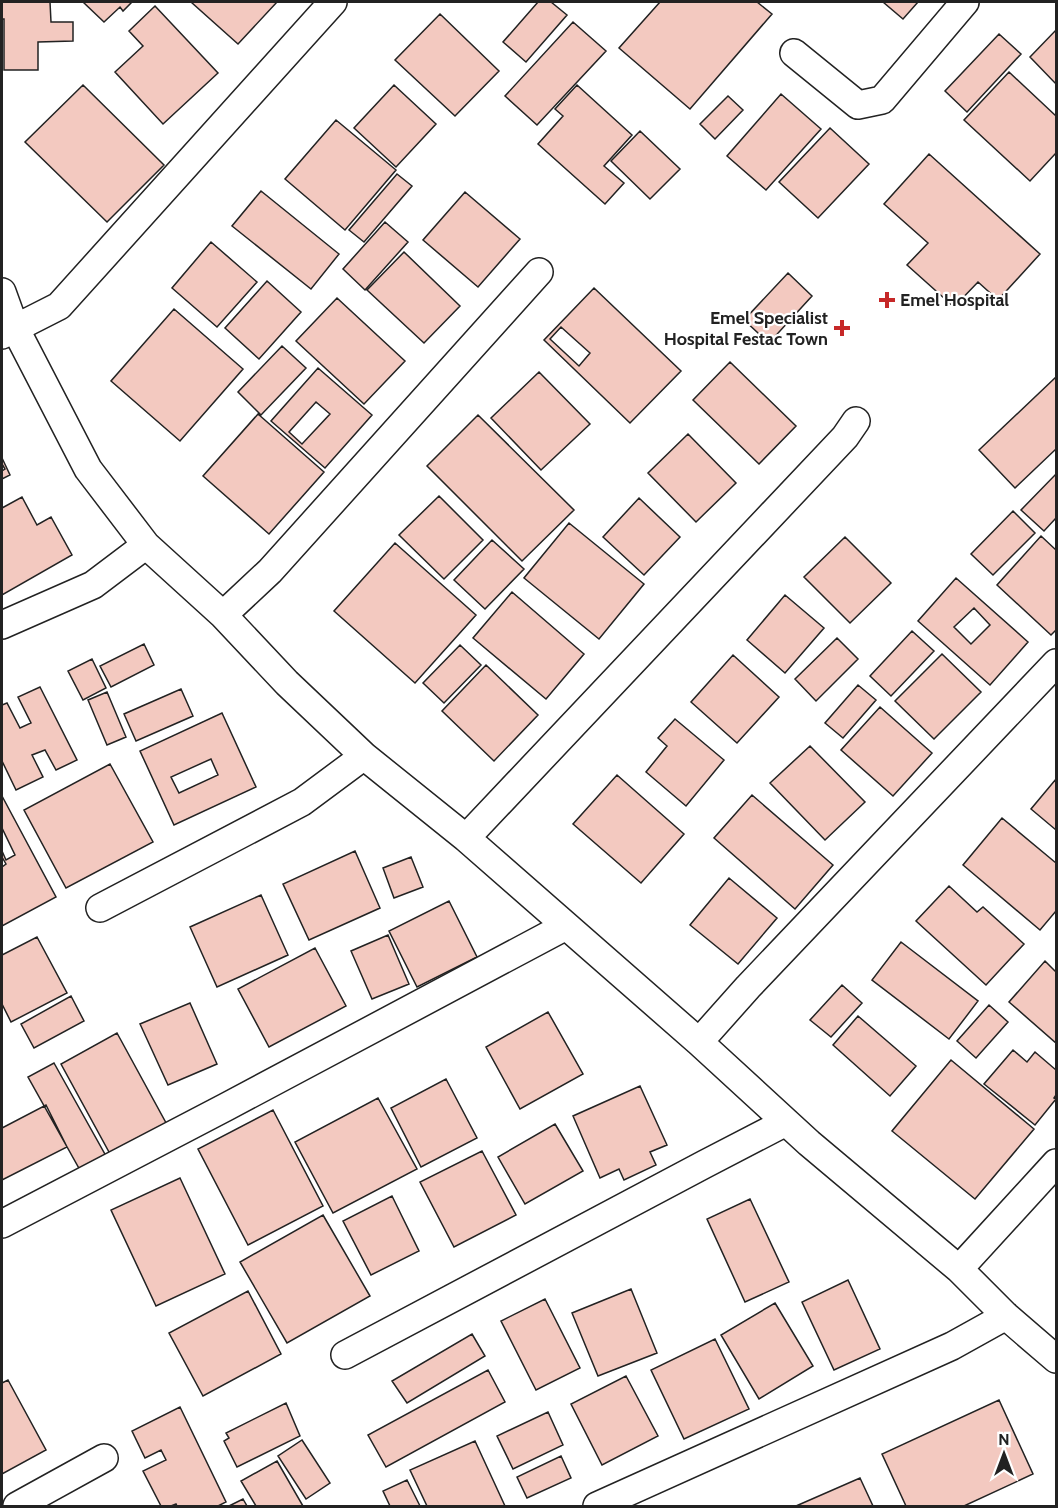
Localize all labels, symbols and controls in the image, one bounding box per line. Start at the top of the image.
place label: Emel Hospital [900,289,1009,311]
marker: Emel Hospital [878,291,896,309]
place label: Emel Specialist Hospital Festac Town [664,307,828,350]
marker: Emel Specialist Hospital Festac Town [833,319,851,337]
north arrow [974,1424,1034,1484]
text: N [998,1430,1010,1449]

